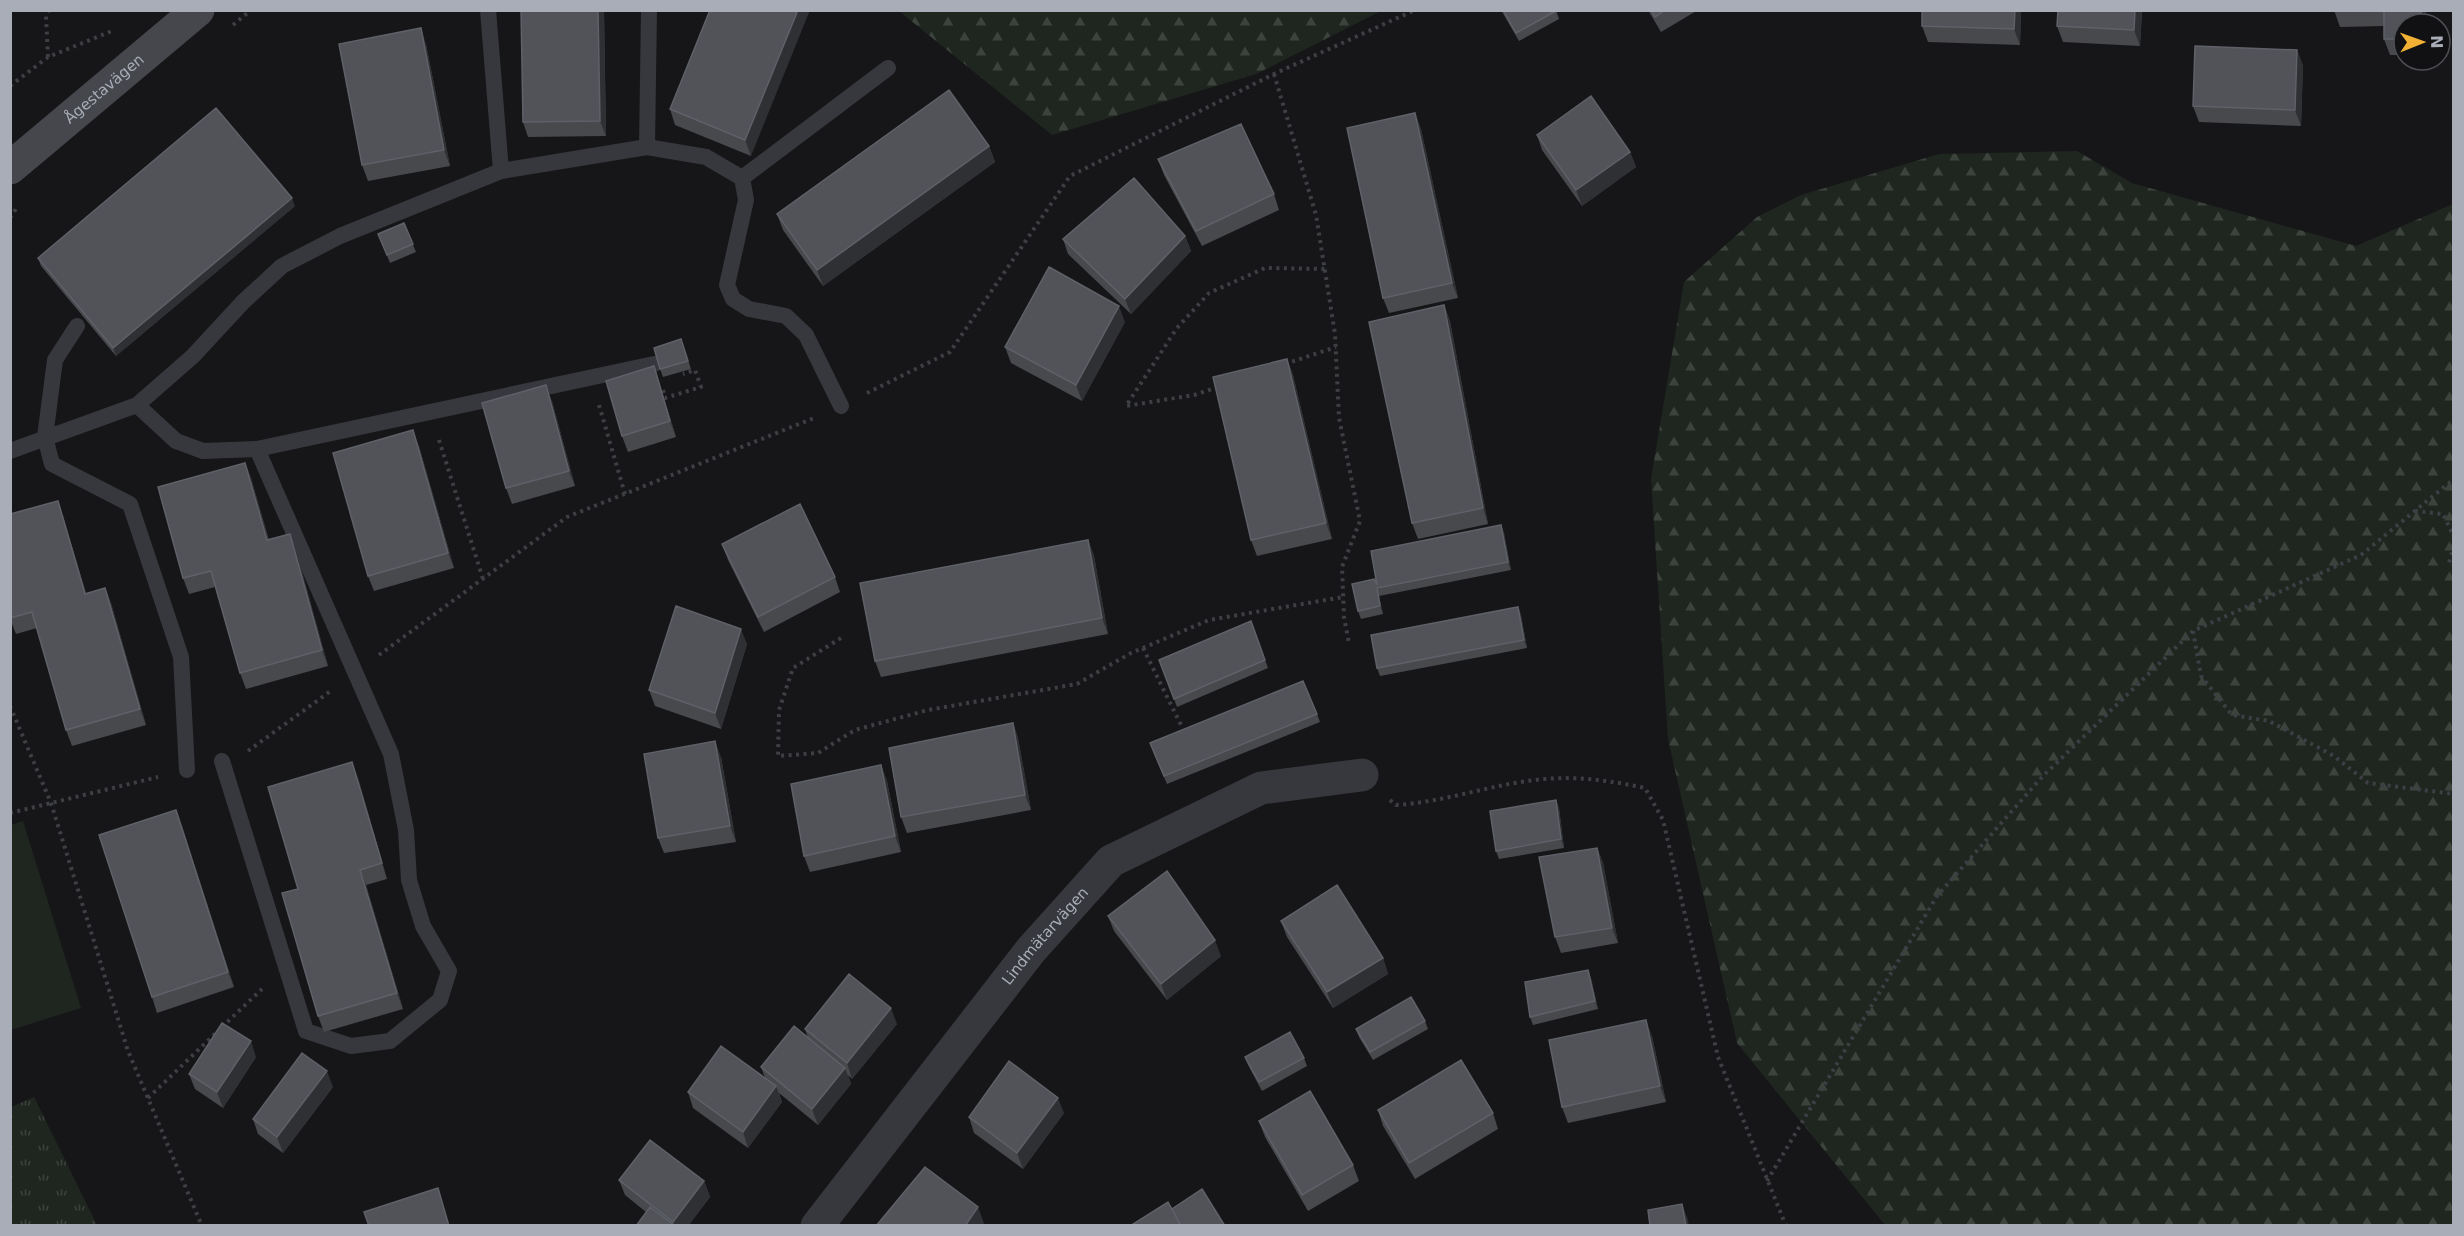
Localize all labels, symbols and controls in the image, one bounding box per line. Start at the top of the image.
north arrow [2392,12,2452,72]
text: N [2427,35,2446,49]
street label: Ågestavägen [60,50,148,127]
street label: Lindmätarvägen [998,884,1092,989]

